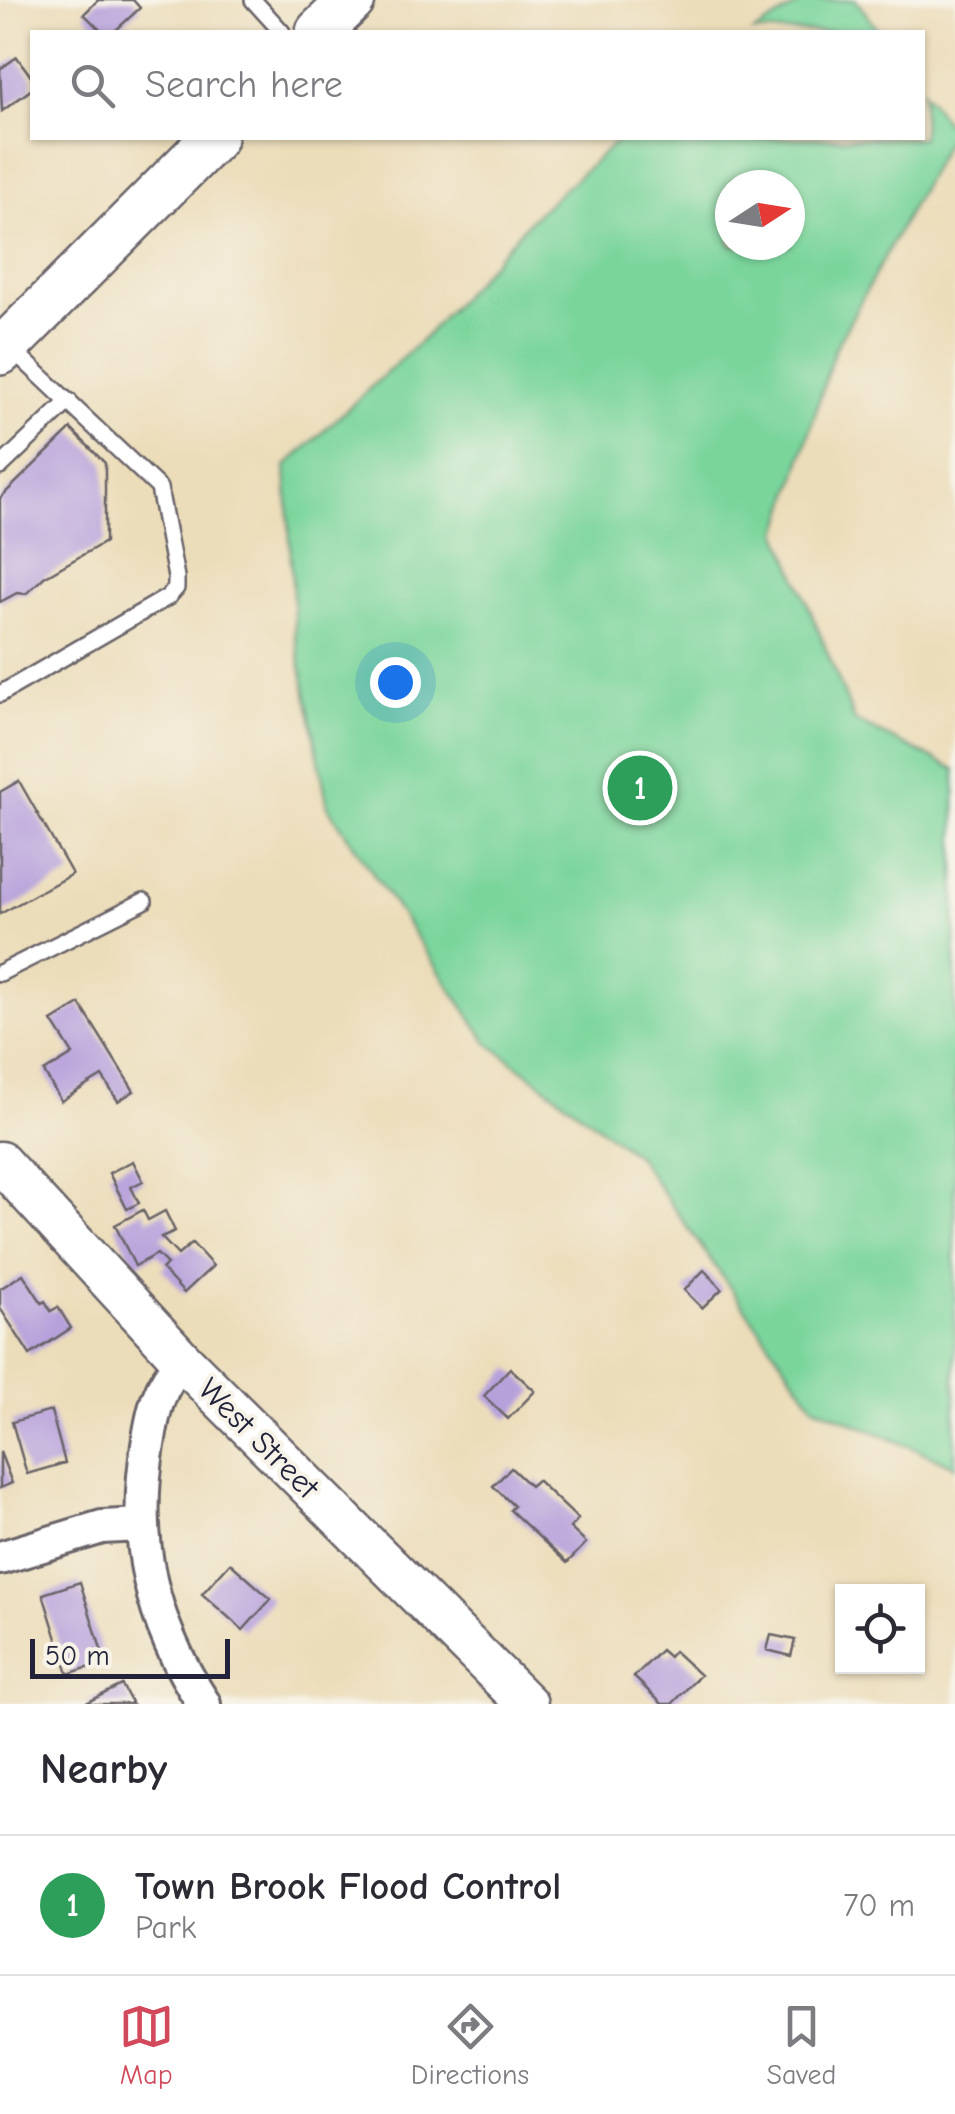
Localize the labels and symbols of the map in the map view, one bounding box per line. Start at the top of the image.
north arrow [715,170,805,260]
your location [370,657,421,708]
pin: 1 [608,750,672,826]
street label: West Street [191,1371,327,1507]
scale bar [30,1634,230,1678]

